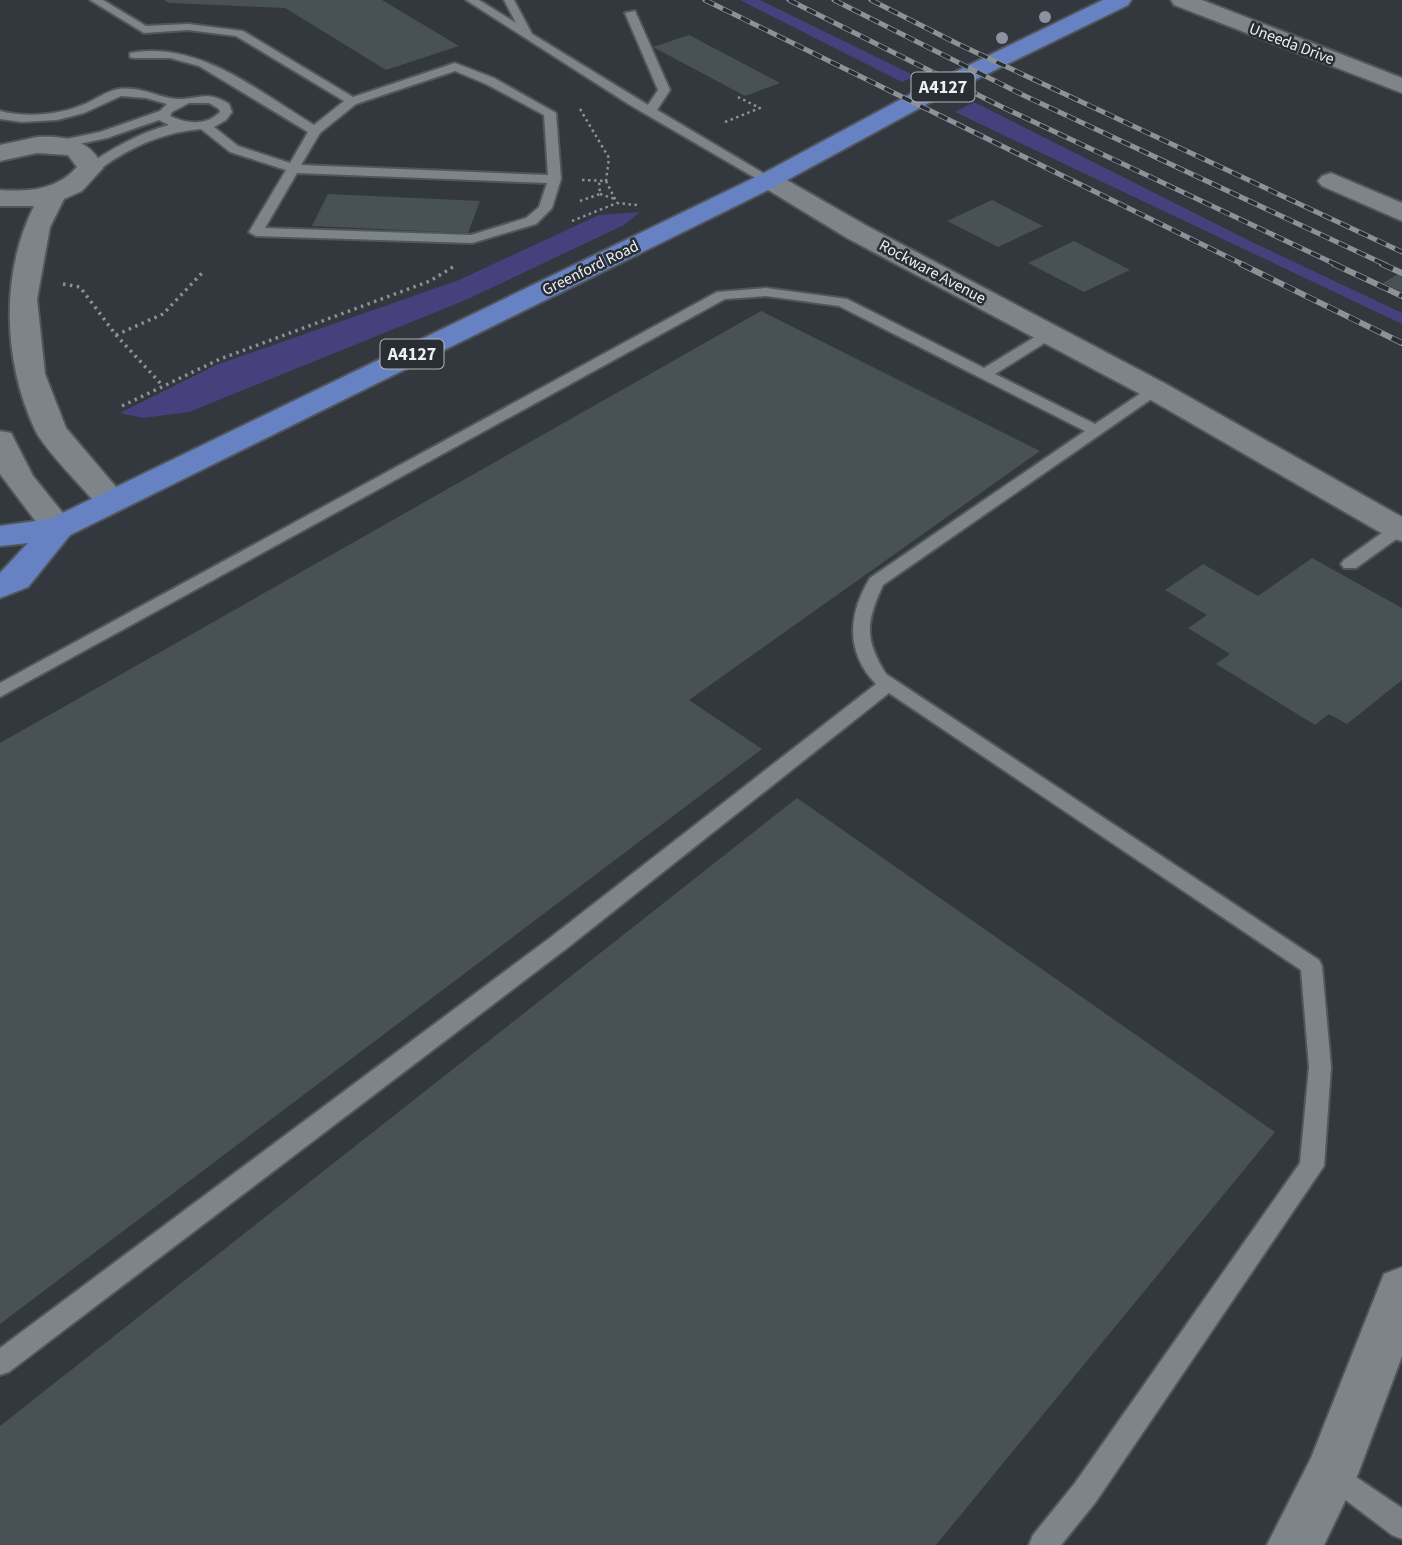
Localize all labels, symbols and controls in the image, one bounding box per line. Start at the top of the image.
street label: Uneeda Drive [1246,18,1338,70]
road number: A4127 [912,72,974,102]
street label: Rockware Avenue [875,234,990,309]
street label: Greenford Road [538,235,642,301]
road number: A4127 [380,340,444,368]

